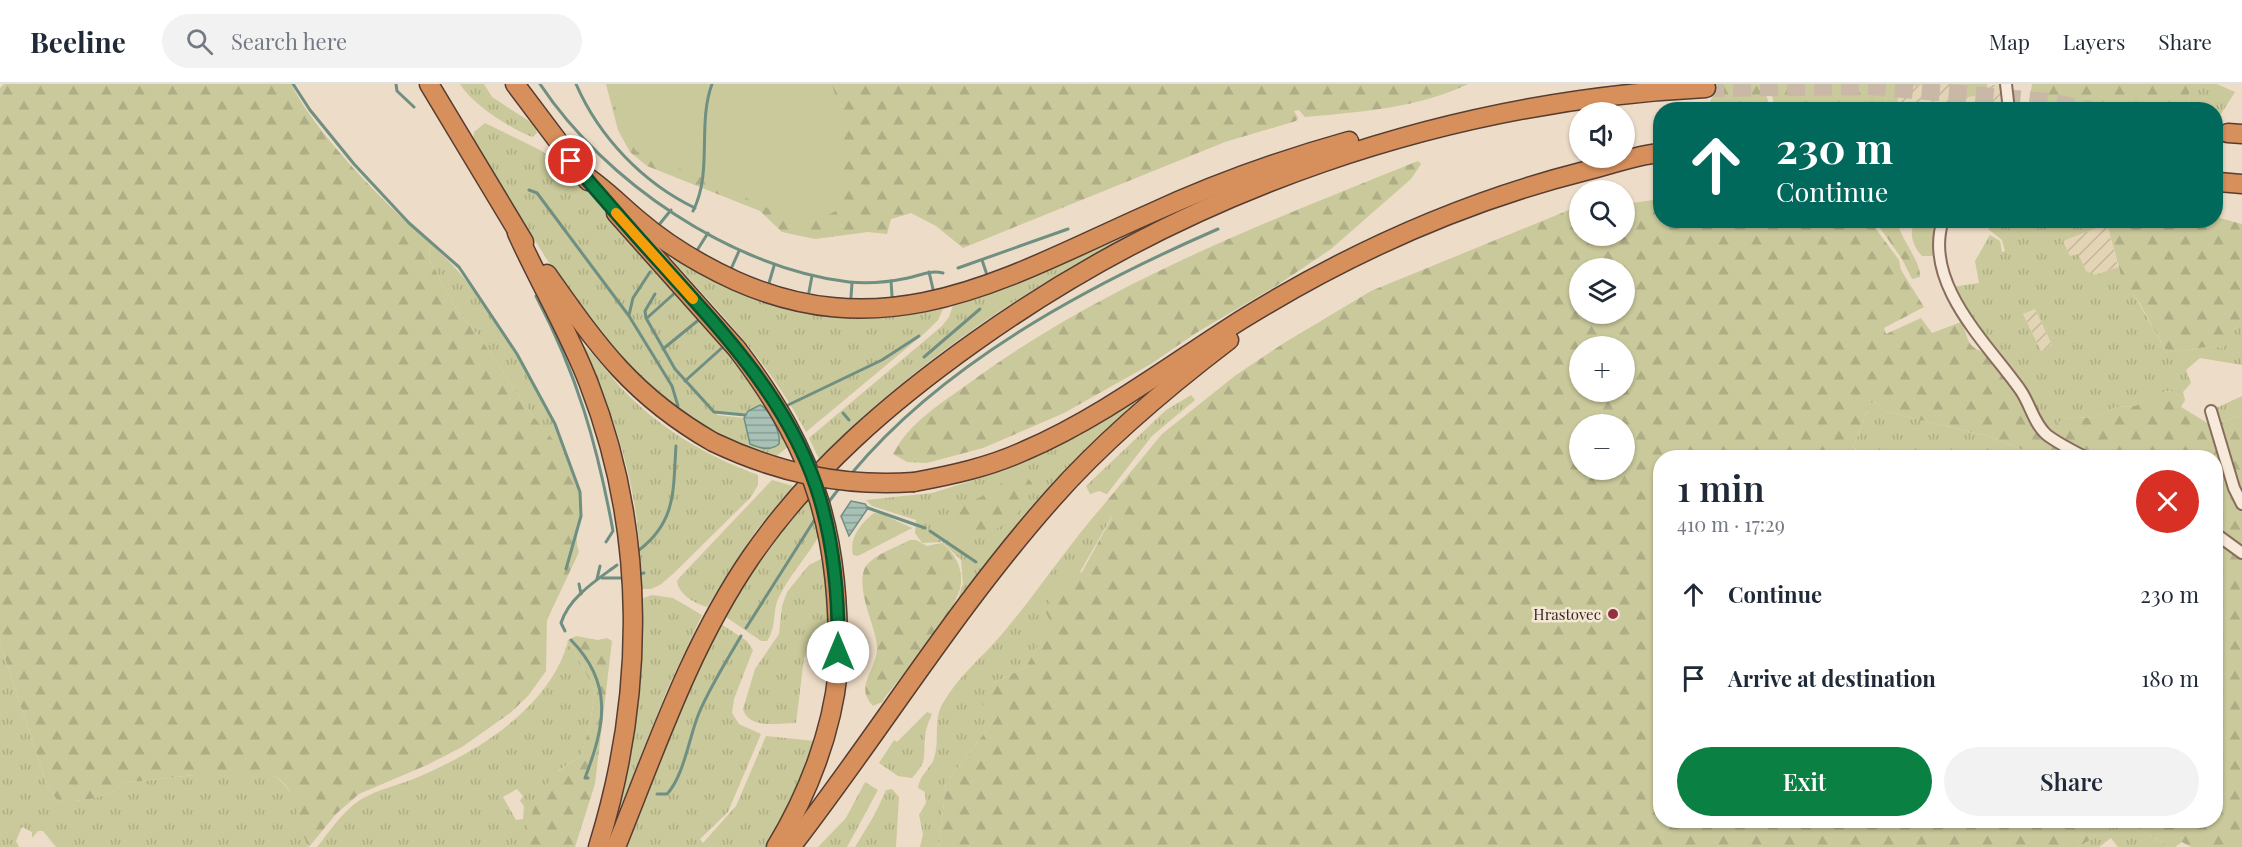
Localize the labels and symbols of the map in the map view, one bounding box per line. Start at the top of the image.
pin [545,135,596,186]
place label: Hrastovec [1533,604,1601,624]
marker: Hrastovec [1606,607,1620,621]
position arrow [806,620,870,684]

